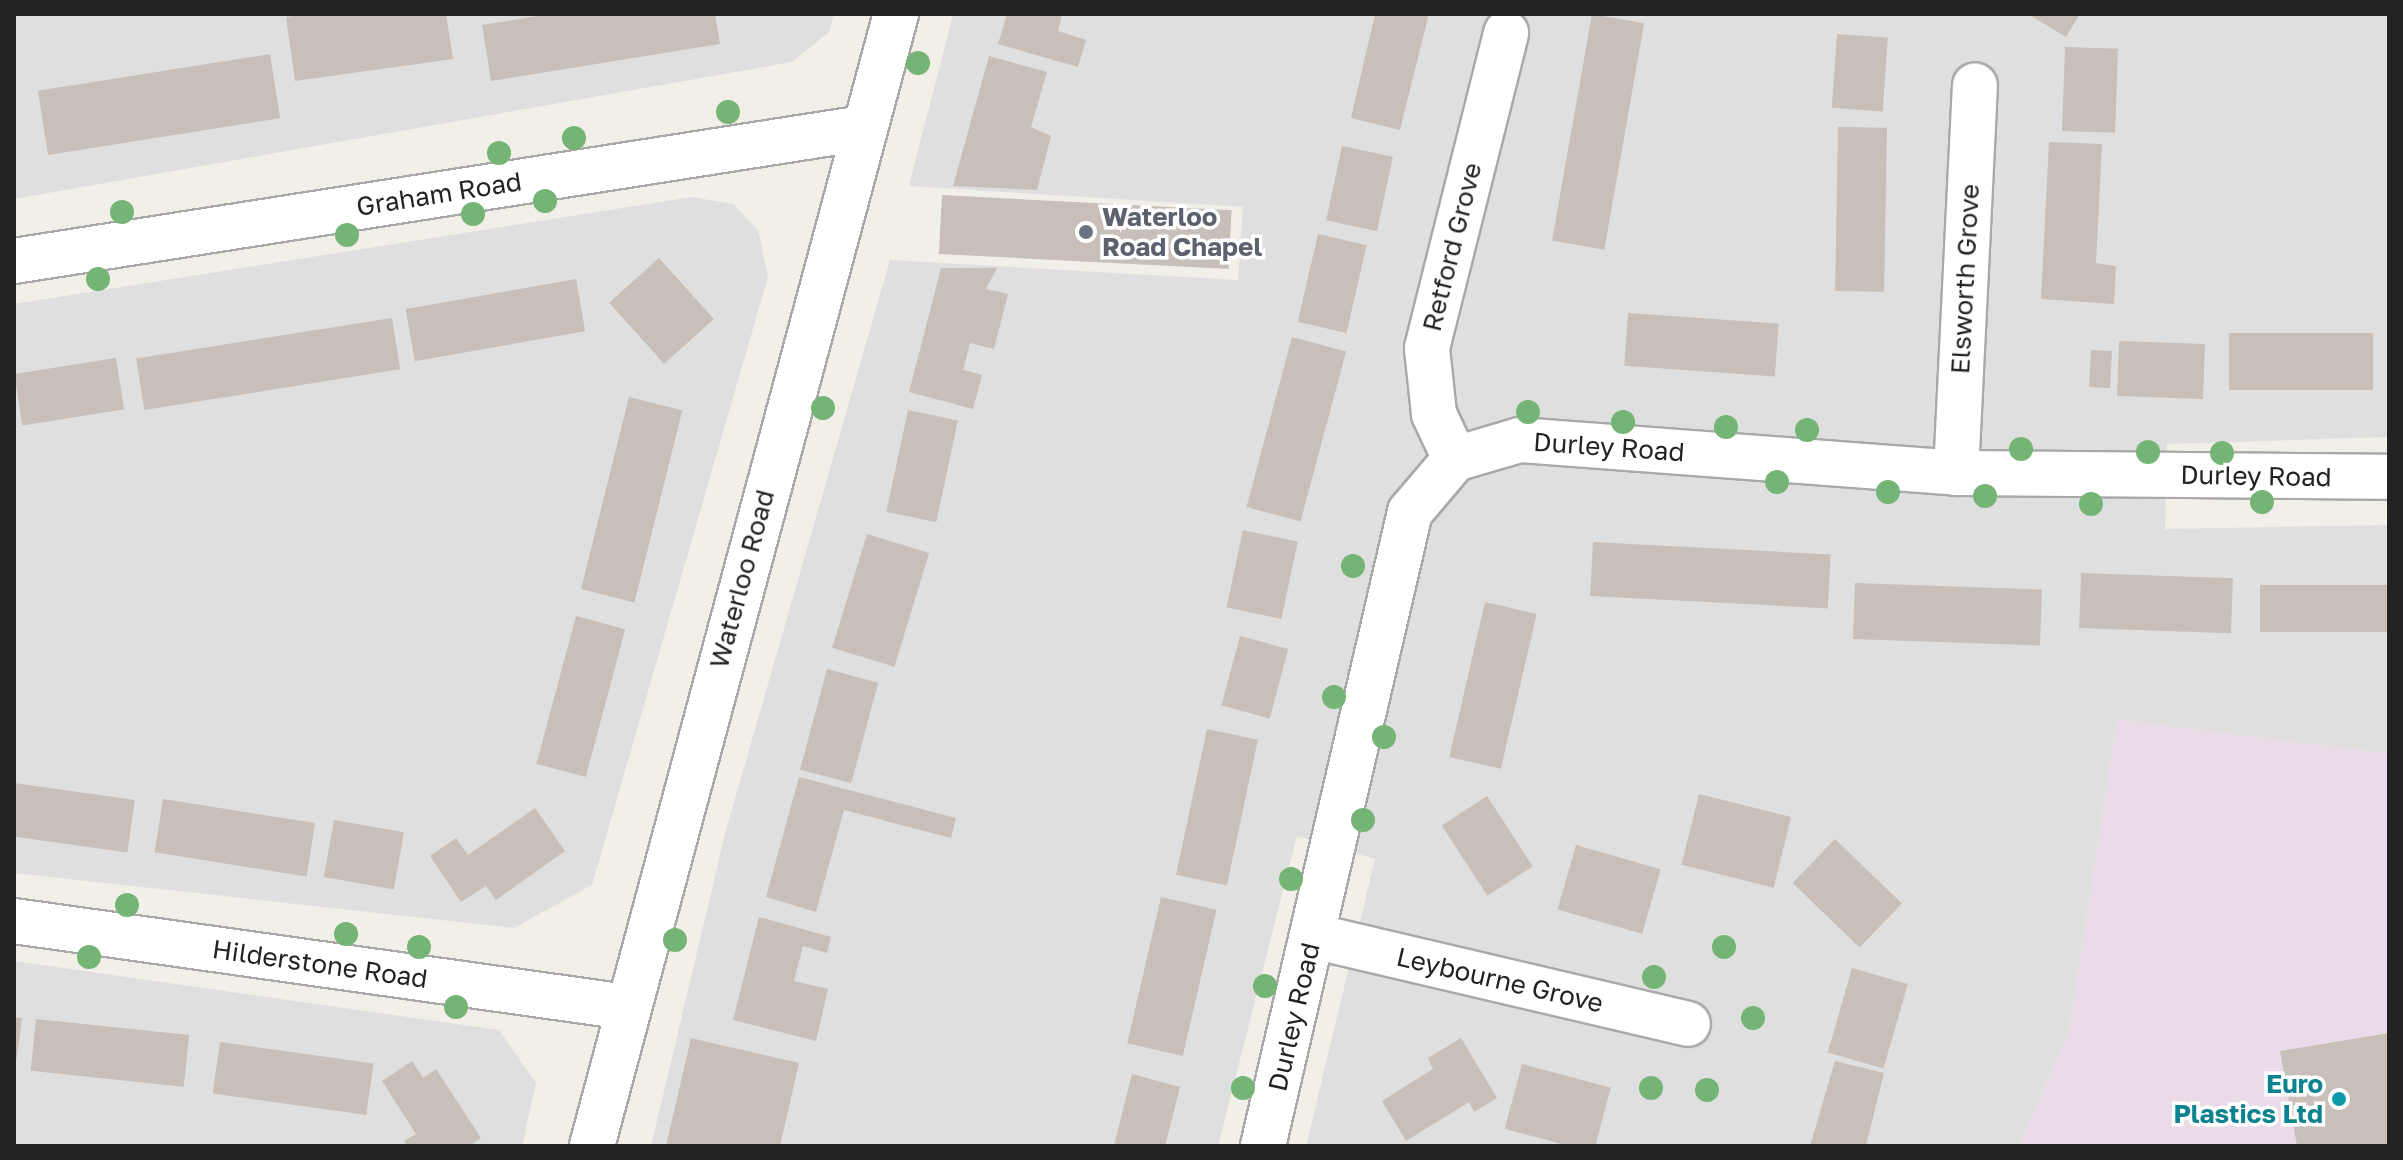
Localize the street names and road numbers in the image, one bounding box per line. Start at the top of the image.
street label: Retford Grove [1416,160,1488,334]
street label: Graham Road [354,166,524,222]
street label: Elsworth Grove [1944,183,1986,375]
street label: Durley Road [1532,426,1686,468]
street label: Durley Road [2180,459,2332,493]
street label: Waterloo Road [703,486,781,672]
street label: Hilderstone Road [210,933,430,995]
street label: Durley Road [1262,940,1326,1094]
street label: Leybourne Grove [1394,941,1606,1019]

